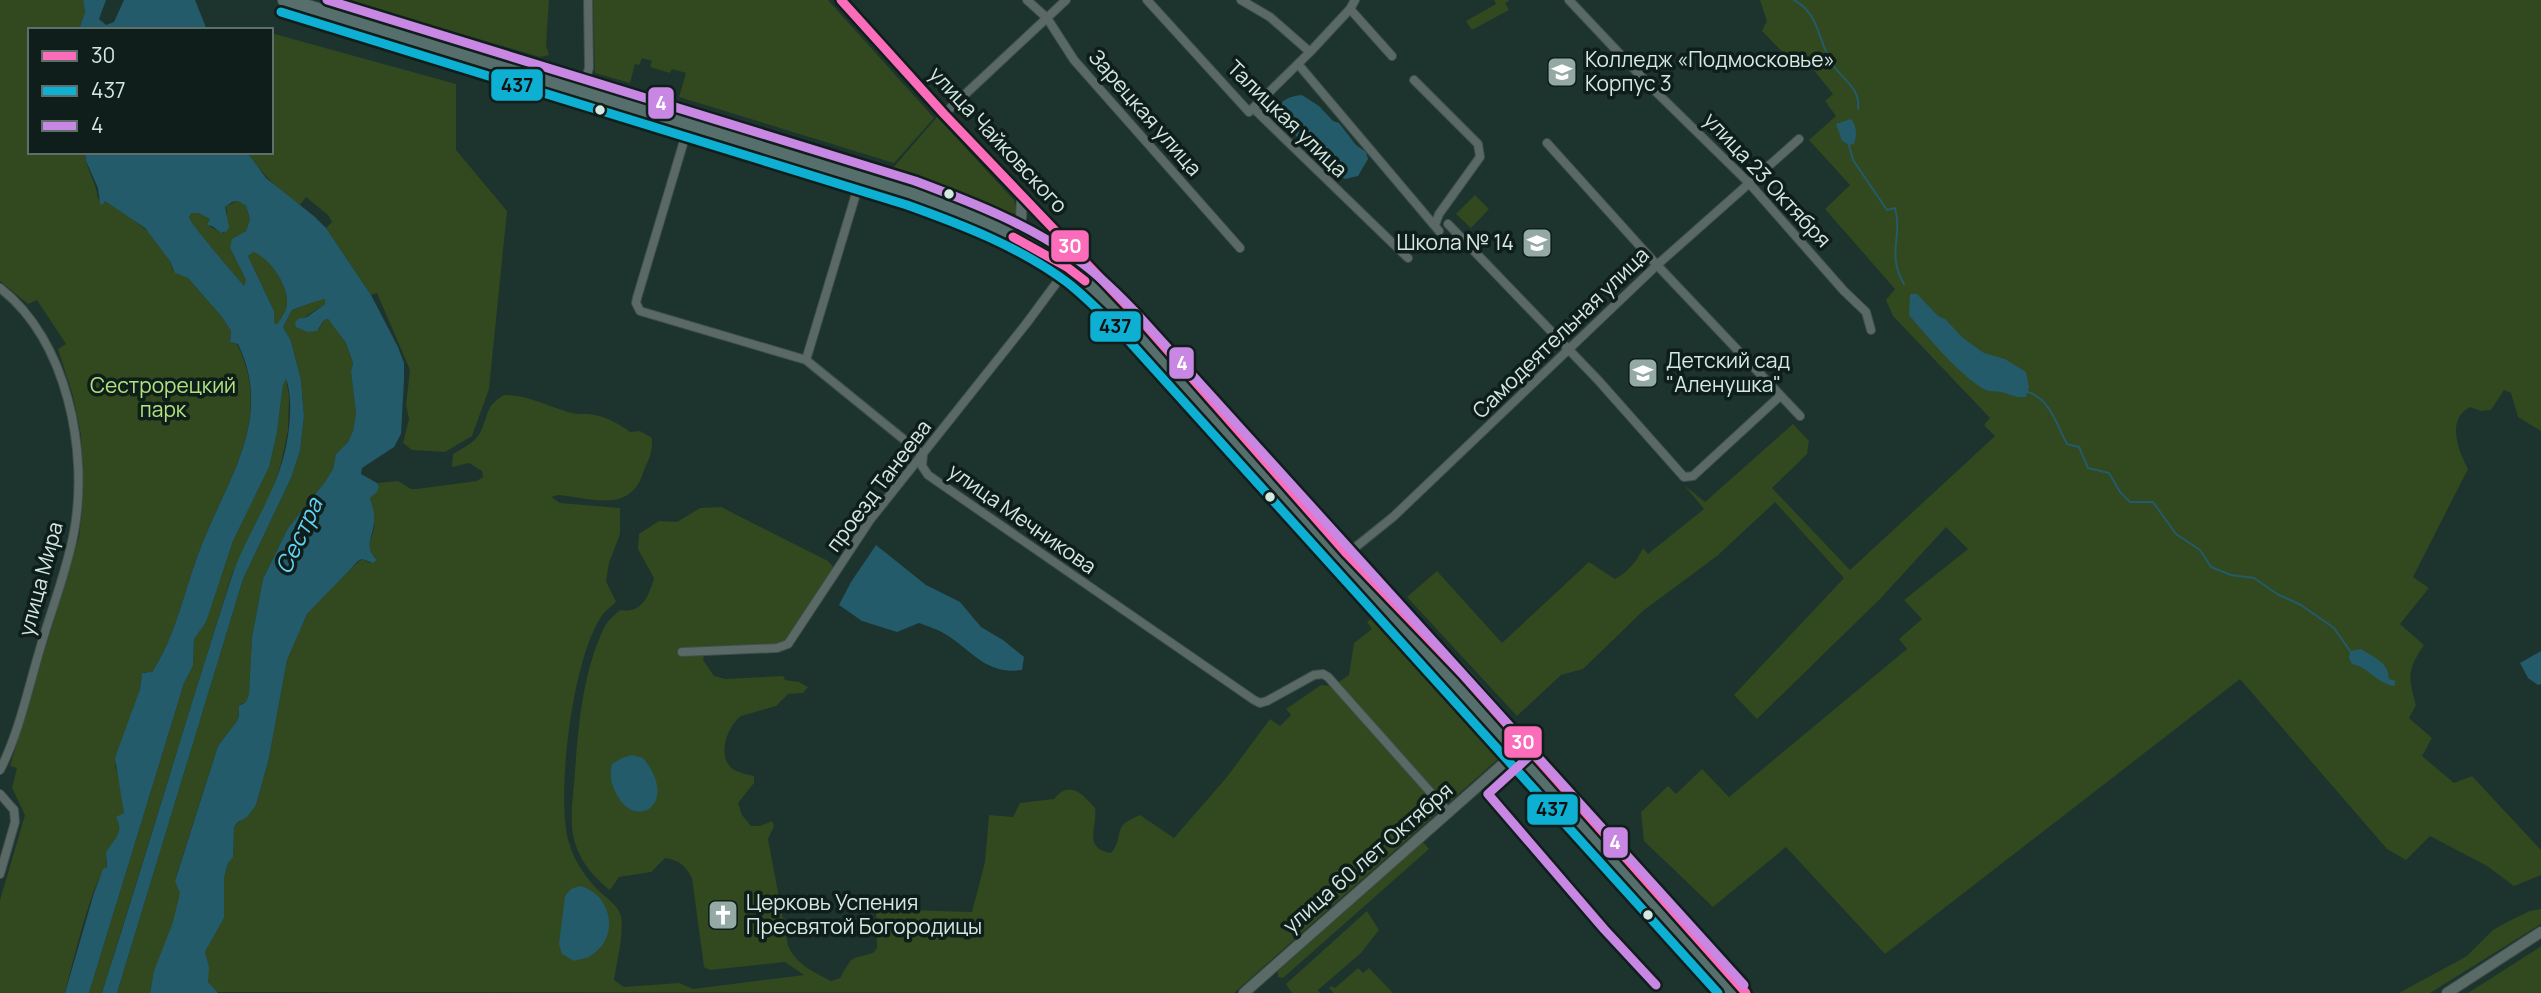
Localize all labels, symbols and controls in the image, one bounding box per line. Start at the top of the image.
legend [28,28,273,154]
text: 30 [91,41,115,69]
street label: Зарецкая улица [1083,43,1209,182]
place label: Колледж «Подмосковье» Корпус 3 [1585,45,1835,97]
street label: Талицкая улица [1222,54,1354,183]
school or university icon: Колледж «Подмосковье» Корпус 3 [1545,55,1579,89]
street label: улица Чайковского [923,60,1074,219]
line badge: 437 [490,68,544,102]
text: 437 [501,72,533,98]
text: 437 [91,76,126,104]
line badge: 4 [647,86,675,120]
text: 4 [655,90,667,116]
unlabelled marker [593,103,607,117]
street label: улица 23 Октября [1698,106,1838,253]
text: 4 [91,111,103,139]
unlabelled marker [942,187,956,201]
school or university icon: Школа № 14 [1520,226,1554,260]
place label: Школа № 14 [1396,228,1514,256]
line badge: 30 [1050,229,1090,263]
text: 30 [1058,233,1082,259]
street label: Самодеятельная улица [1466,241,1655,424]
line badge: 437 [1089,310,1142,343]
text: 437 [1099,313,1131,339]
line badge: 4 [1168,346,1195,380]
place label: Детский сад "Аленушка" [1666,346,1790,398]
text: 4 [1176,350,1188,376]
school or university icon: Детский сад "Аленушка" [1626,356,1660,390]
park label: Сестрорецкий парк [90,371,236,423]
street label: проезд Танеева [819,414,937,557]
street label: улица Мечникова [943,457,1102,580]
unlabelled marker [1263,490,1277,504]
water label: Сестра [267,491,330,579]
street label: улица Мира [11,518,69,639]
line badge: 30 [1503,725,1543,759]
text: 30 [1511,729,1535,755]
street label: улица 60 лет Октября [1277,776,1458,939]
line badge: 437 [1526,793,1579,826]
text: 437 [1536,796,1568,822]
line badge: 4 [1602,826,1629,859]
text: 4 [1609,829,1621,855]
place label: Церковь Успения Пресвятой Богородицы [746,888,982,940]
church icon: Церковь Успения Пресвятой Богородицы [706,898,740,932]
unlabelled marker [1641,908,1655,922]

